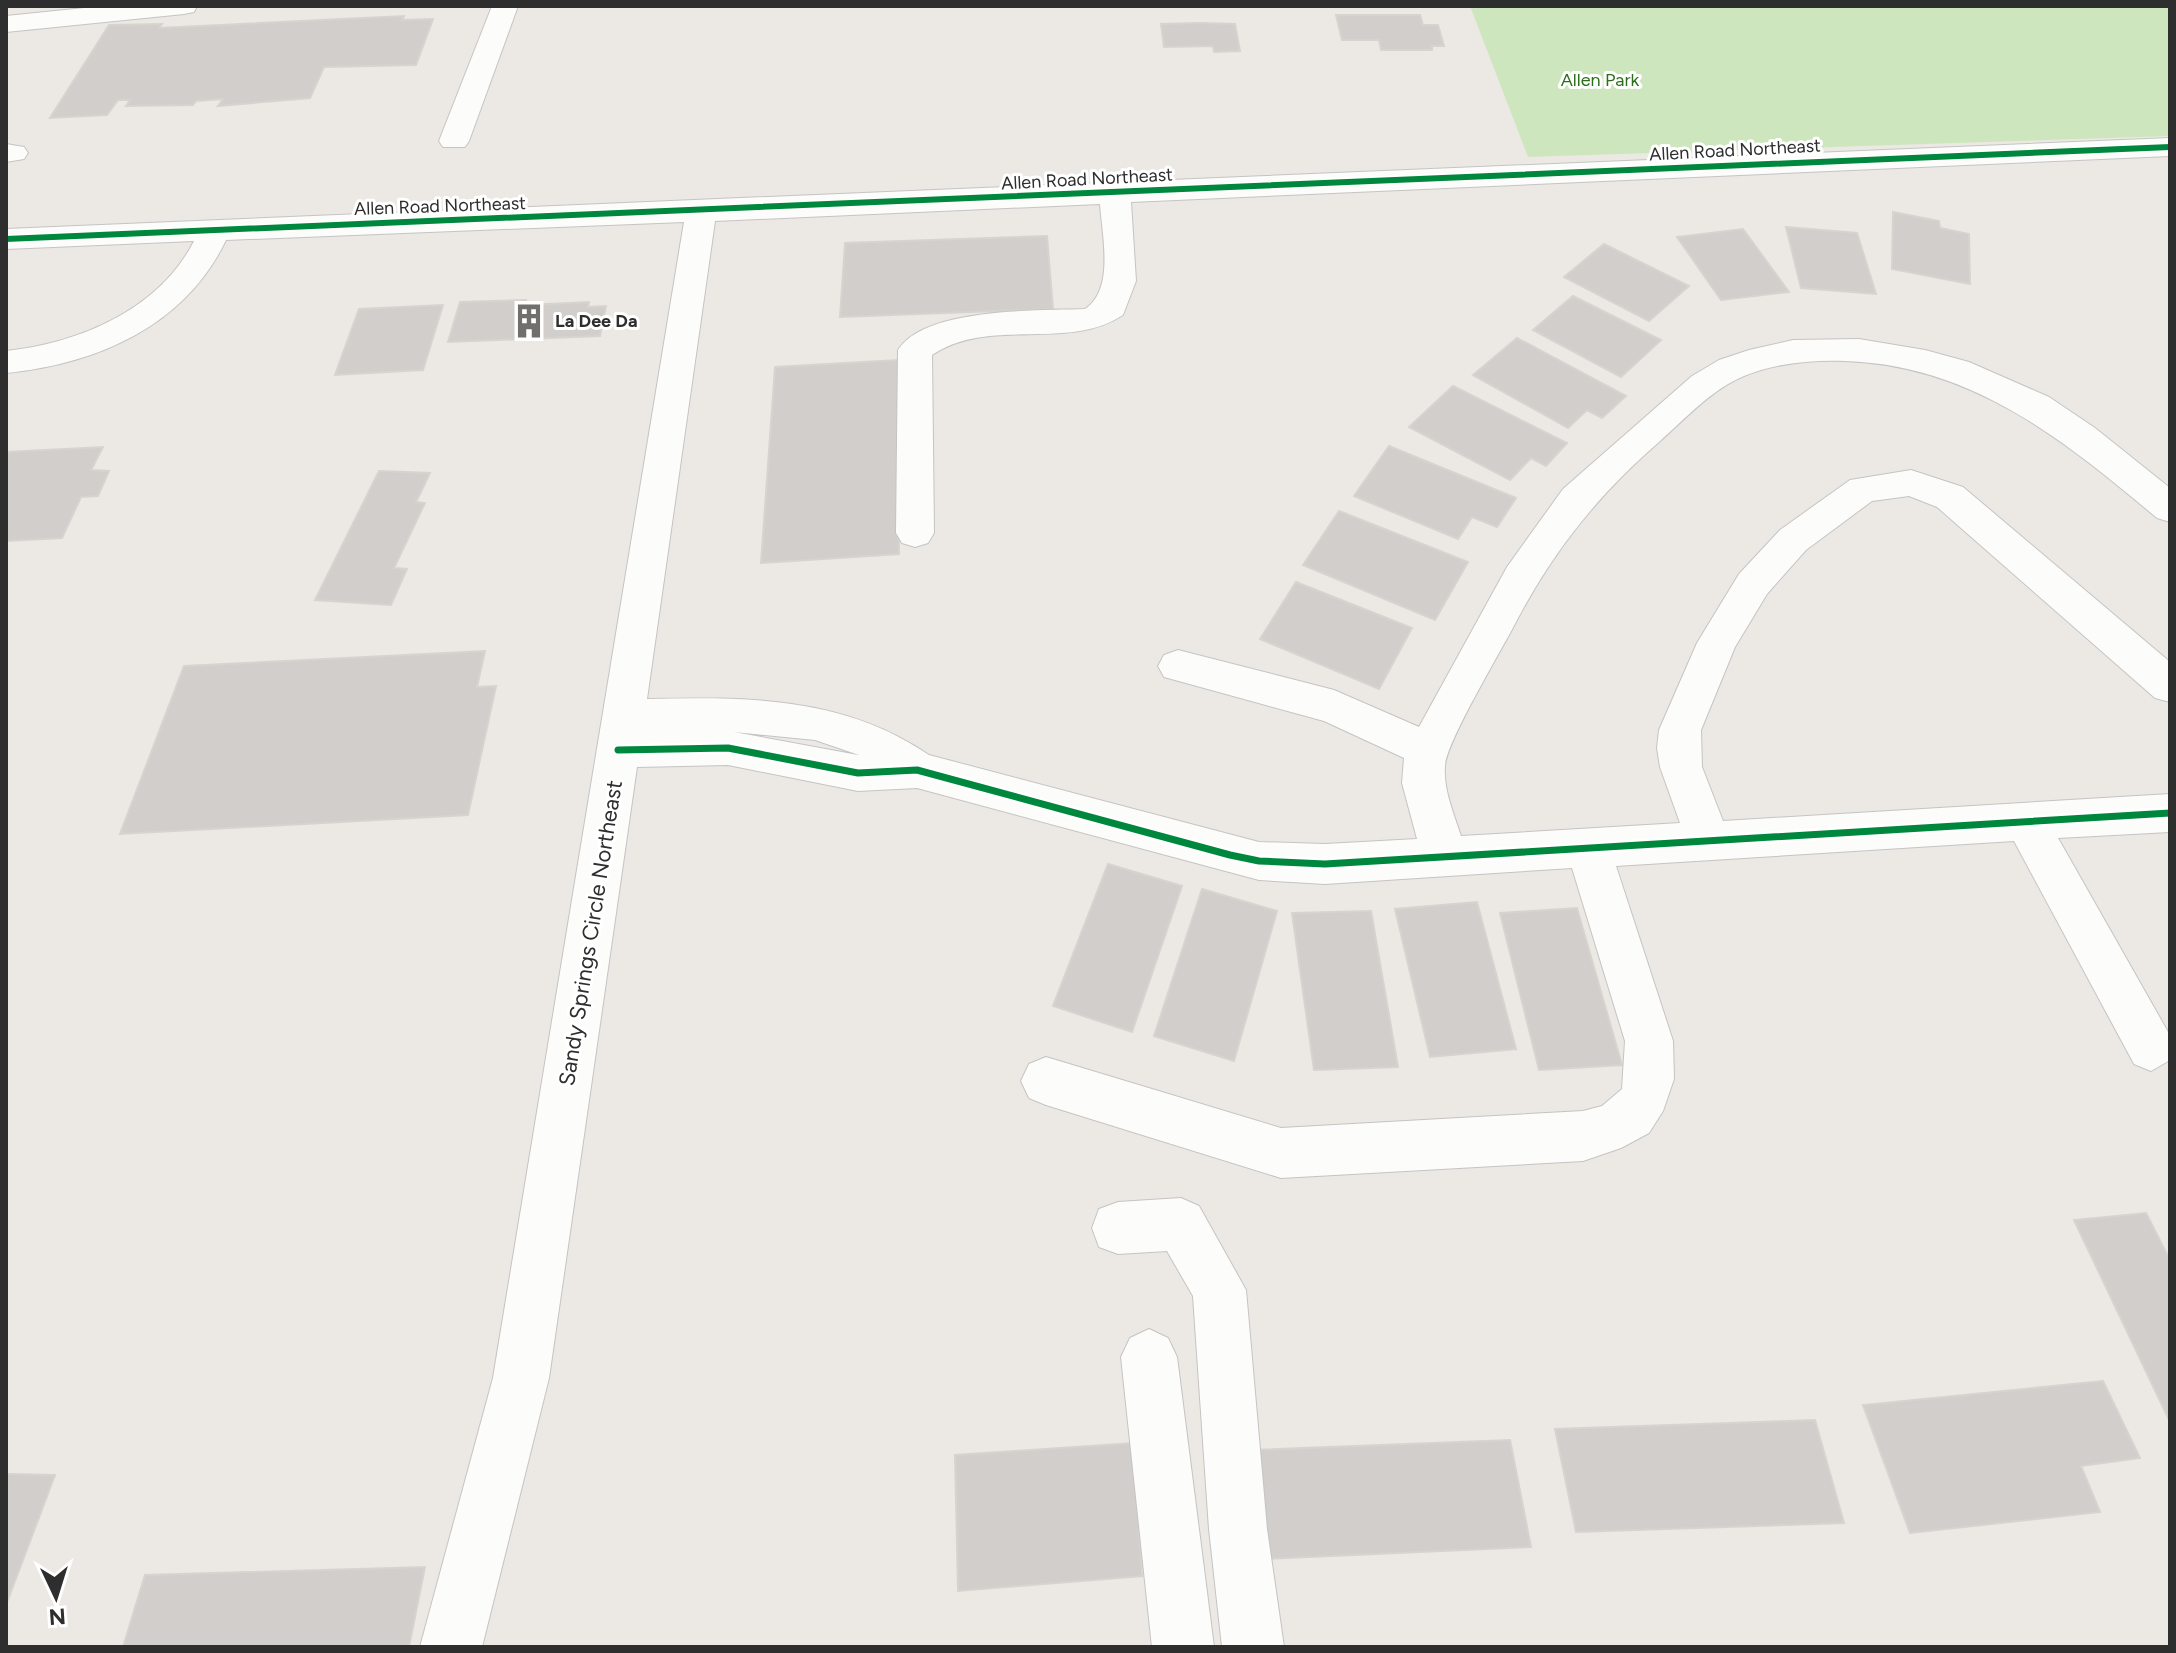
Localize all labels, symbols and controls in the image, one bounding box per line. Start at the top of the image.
park label: Allen Park [1561,69,1640,91]
street label: Allen Road Northeast [1649,135,1822,165]
street label: Allen Road Northeast [1001,164,1174,194]
street label: Allen Road Northeast [354,192,526,220]
building icon: La Dee Da [510,302,548,340]
place label: La Dee Da [555,310,638,332]
street label: Sandy Springs Circle Northeast [553,778,628,1088]
north arrow [16,1557,96,1637]
text: N [48,1602,67,1631]

